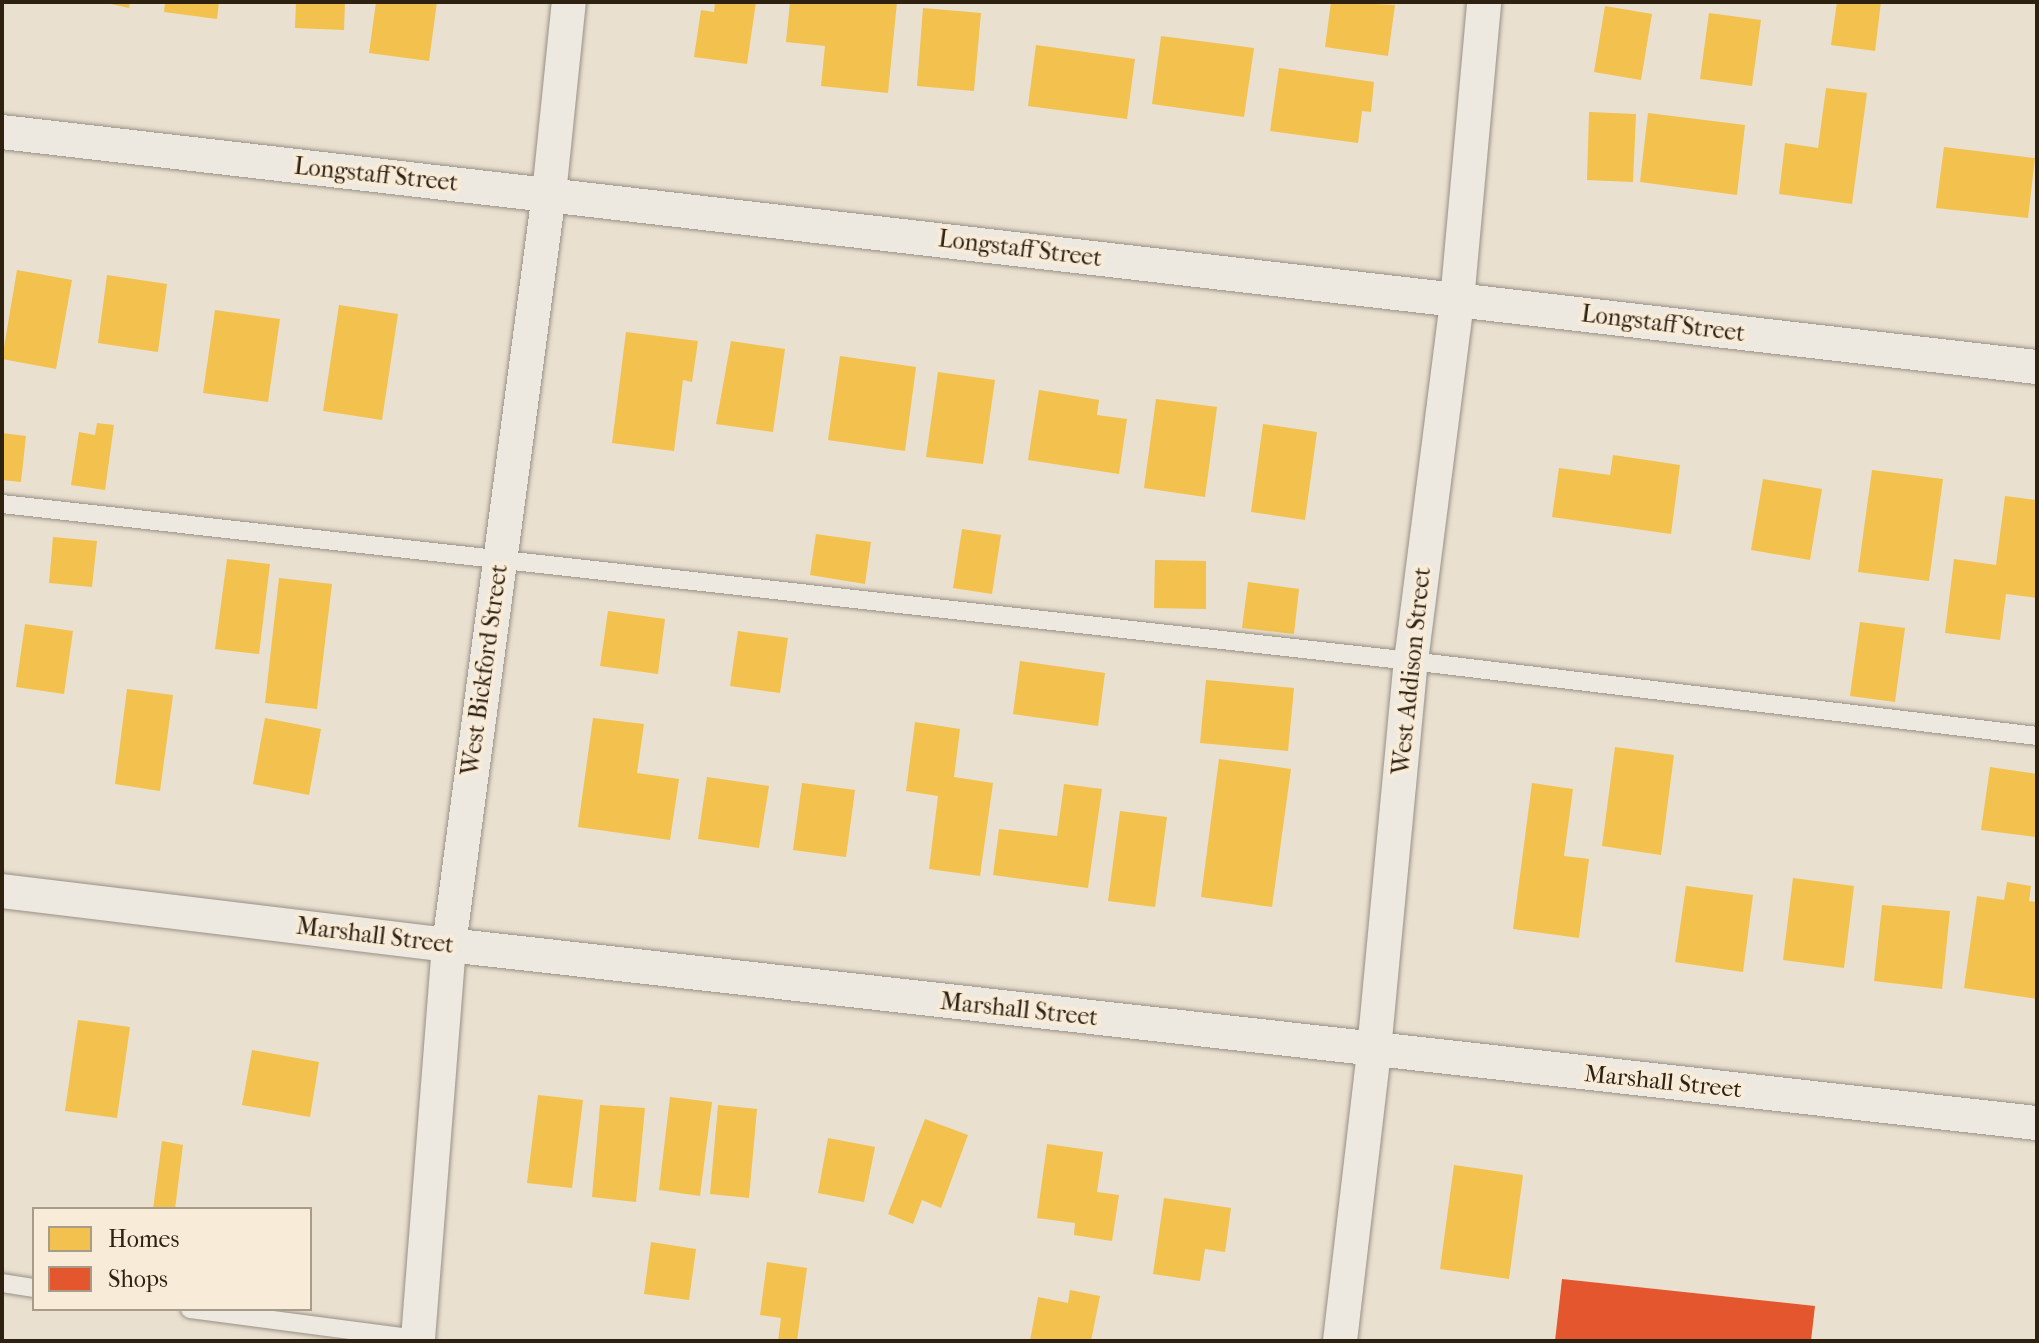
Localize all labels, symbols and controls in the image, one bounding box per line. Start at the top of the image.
street label: Longstaff Street [293,152,459,198]
street label: Longstaff Street [937,225,1103,273]
street label: Longstaff Street [1580,300,1746,348]
street label: West Bickford Street [456,563,514,777]
street label: West Addison Street [1387,566,1437,776]
street label: Marshall Street [295,912,455,960]
street label: Marshall Street [939,987,1099,1033]
street label: Marshall Street [1583,1059,1743,1105]
legend [32,1207,312,1311]
text: Homes [108,1225,179,1253]
text: Shops [108,1265,168,1293]

